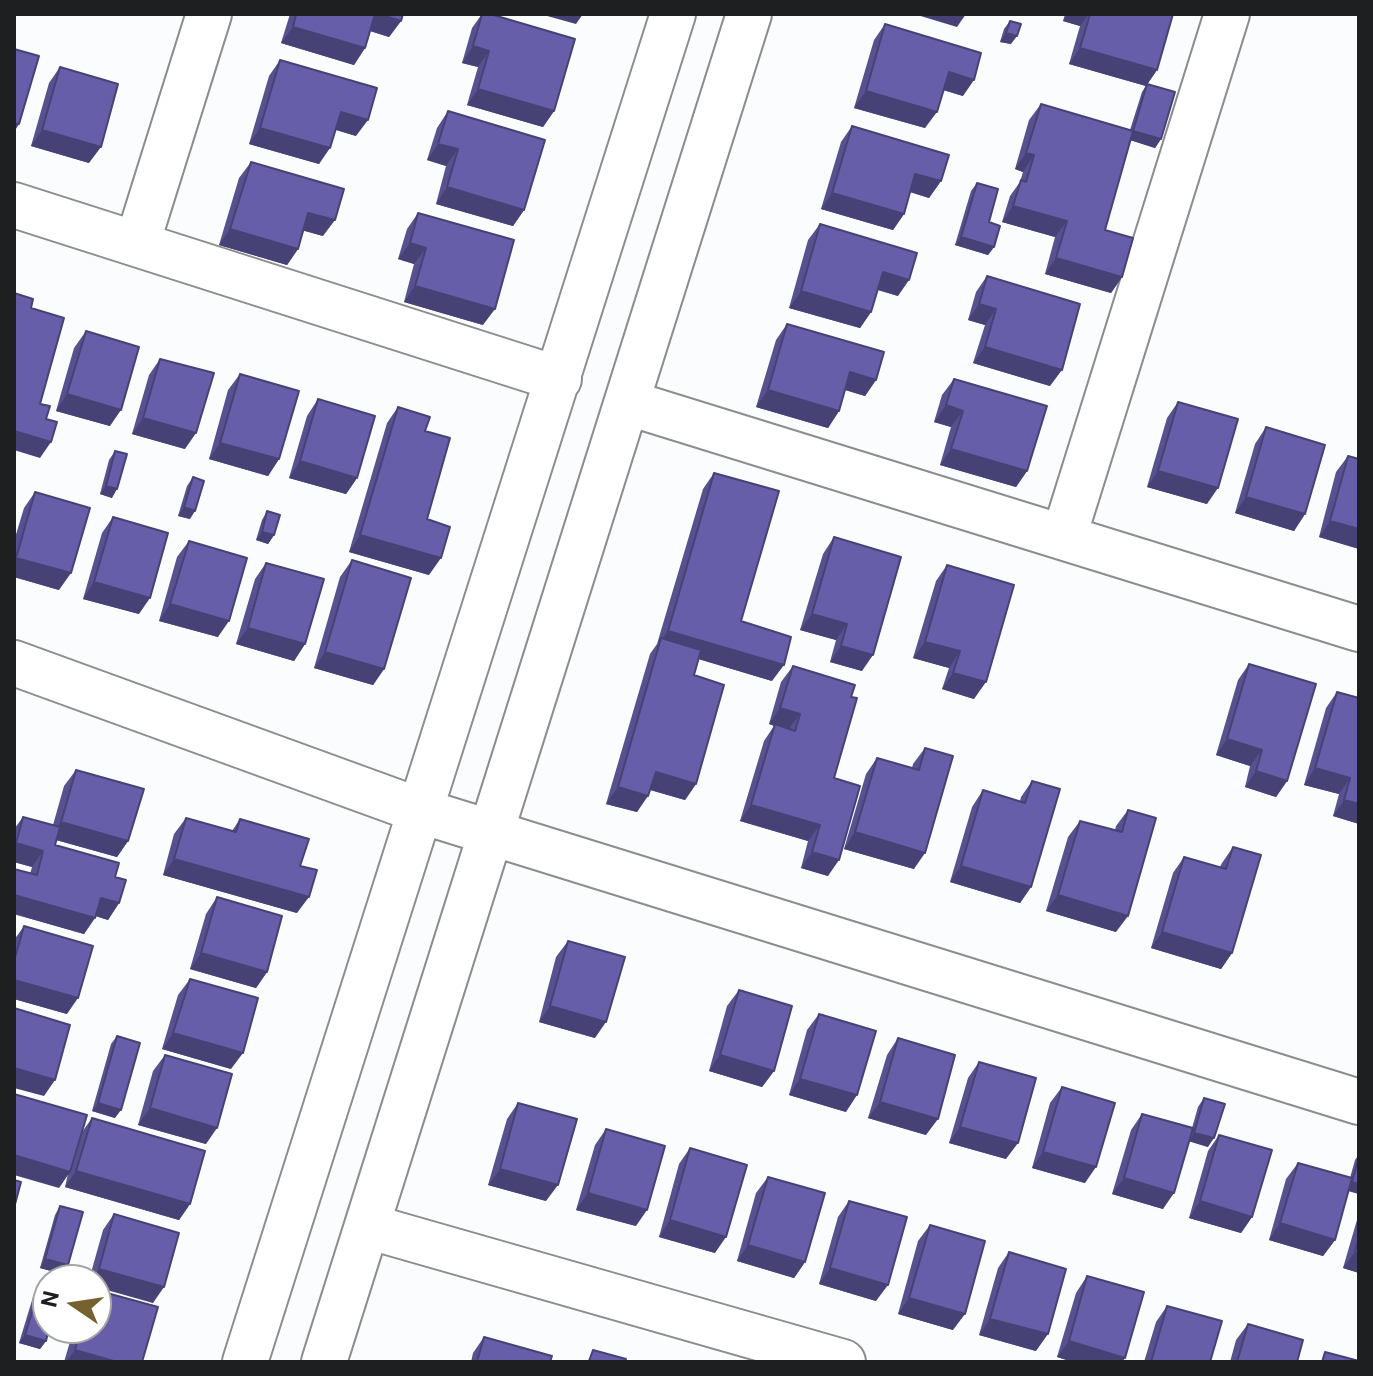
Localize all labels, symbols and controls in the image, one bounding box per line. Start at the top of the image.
north arrow [32,1264,112,1344]
text: N [36,1289,64,1309]

